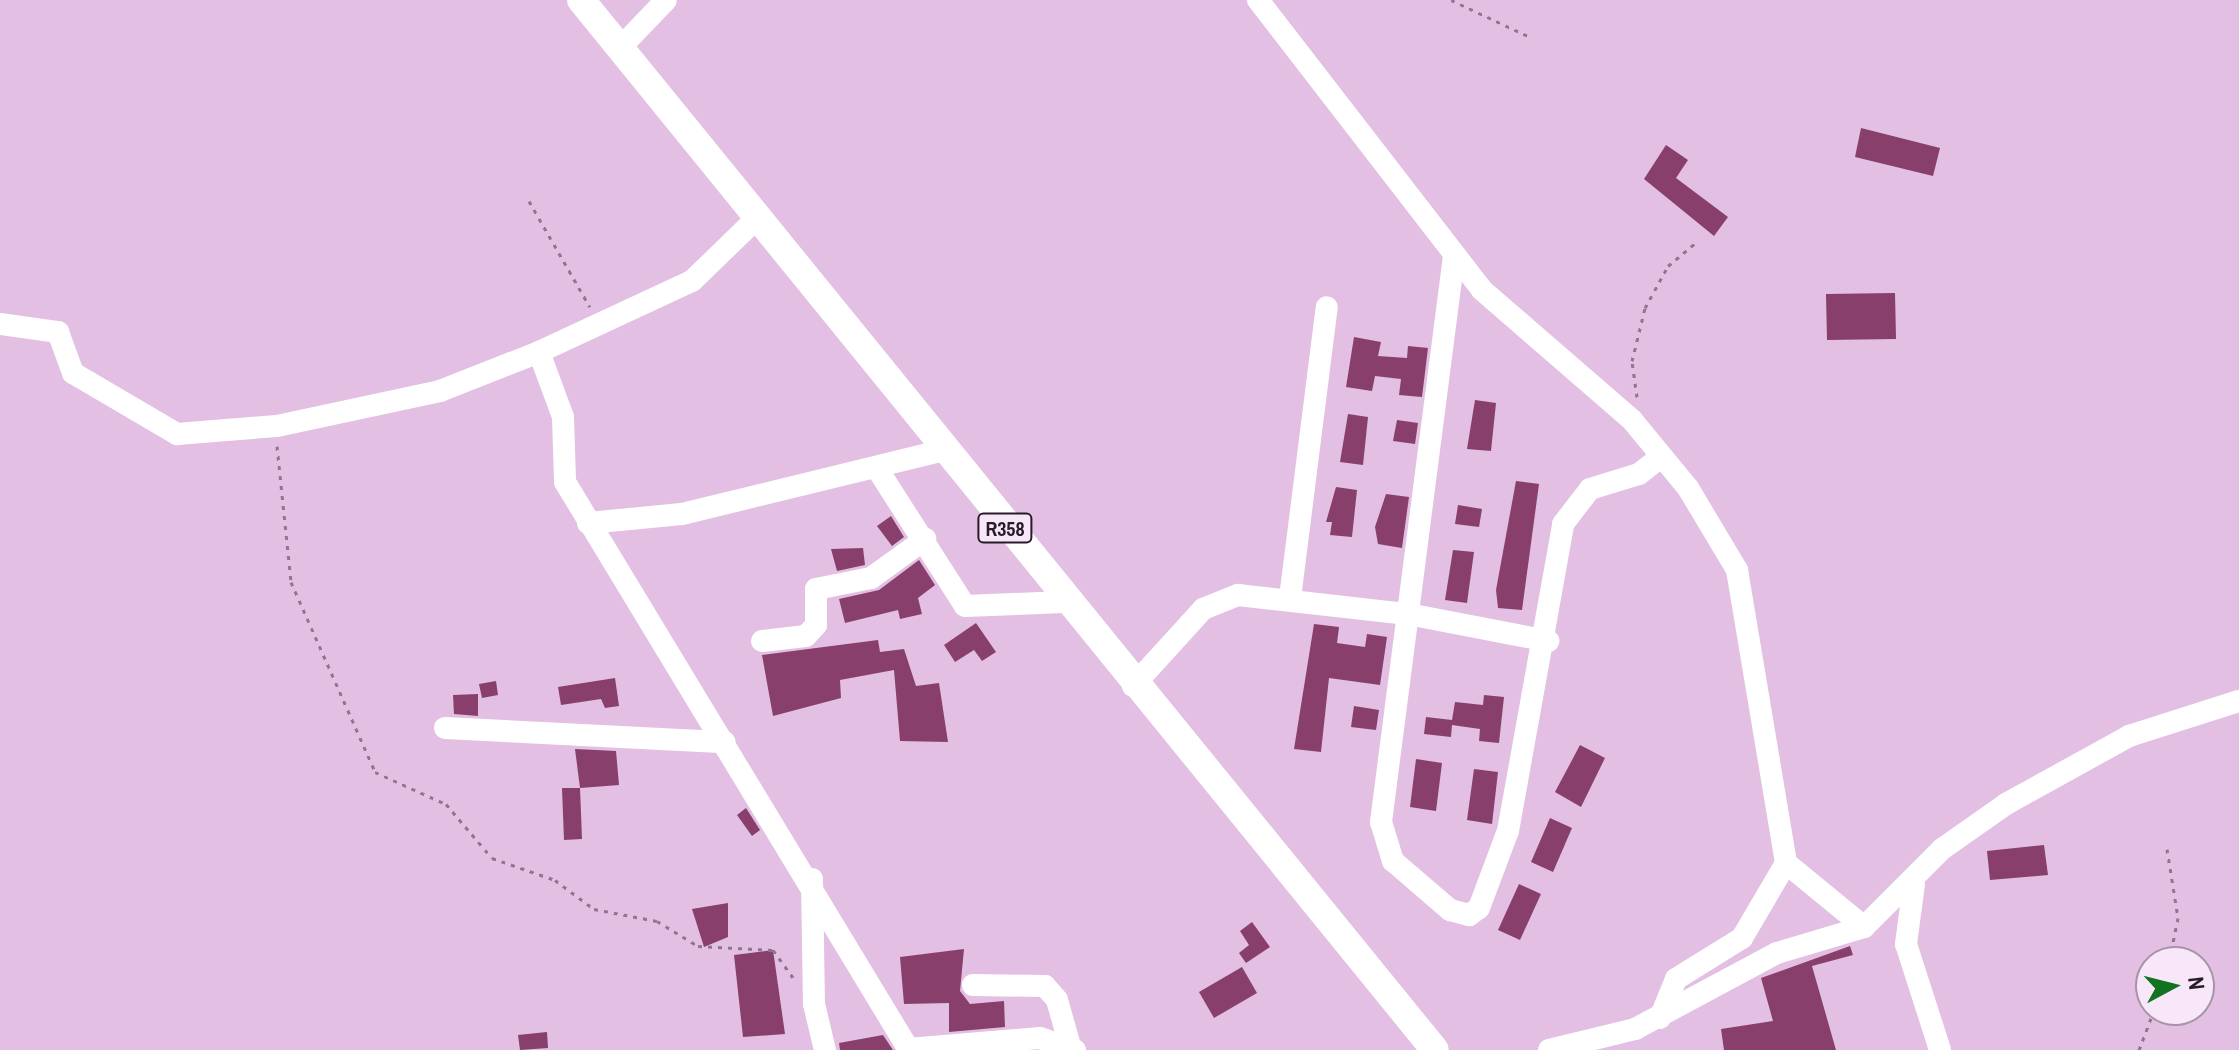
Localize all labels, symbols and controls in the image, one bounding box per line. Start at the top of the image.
road number: R358 [977,512,1033,544]
north arrow [2135,946,2215,1026]
text: N [2181,975,2213,992]

